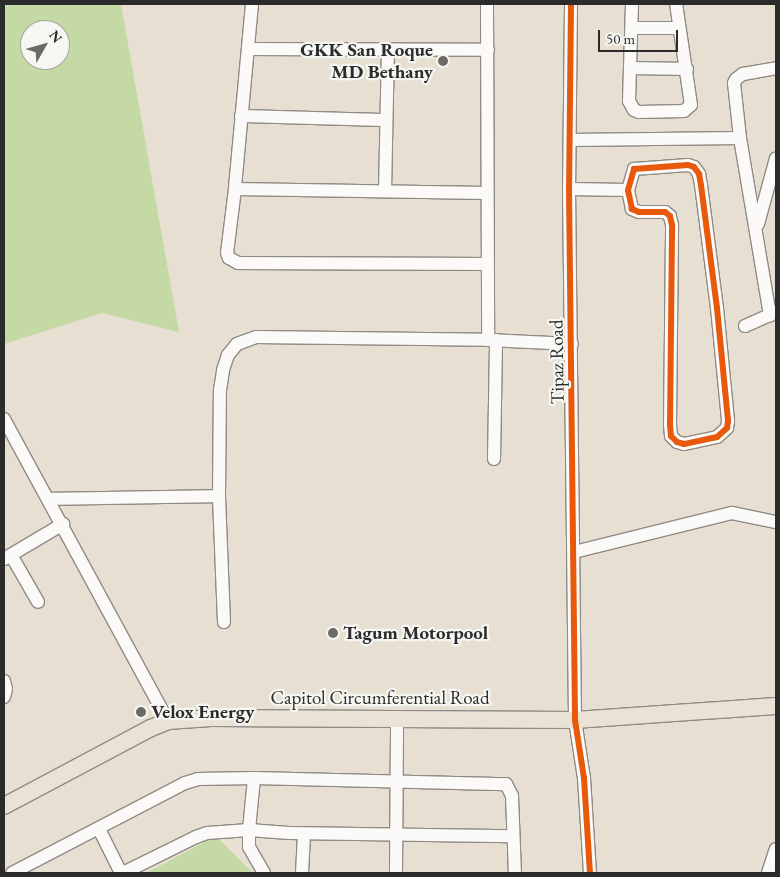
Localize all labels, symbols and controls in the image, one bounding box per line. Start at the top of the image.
north arrow [20,20,70,70]
scale bar [600,20,680,52]
text: N [45,26,67,46]
text: 50 m [606,29,635,48]
place label: GKK San Roque MD Bethany [300,39,433,83]
marker: GKK San Roque MD Bethany [437,55,449,67]
street label: Tipaz Road [545,319,569,405]
place label: Tagum Motorpool [343,622,488,644]
marker: Tagum Motorpool [327,627,339,639]
street label: Capitol Circumferential Road [270,687,490,709]
place label: Velox Energy [151,701,254,723]
marker: Velox Energy [135,706,147,718]

